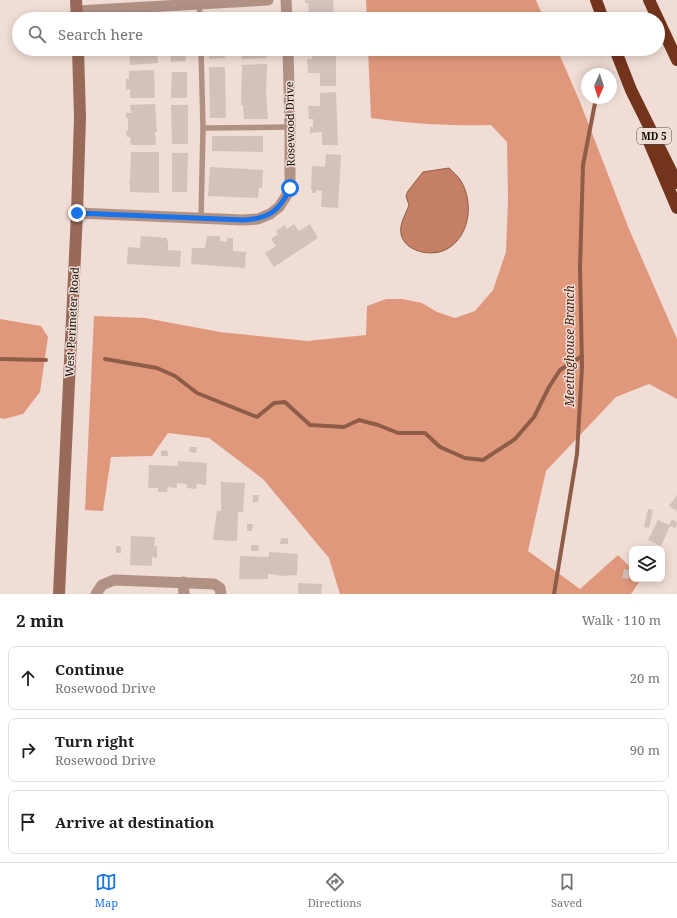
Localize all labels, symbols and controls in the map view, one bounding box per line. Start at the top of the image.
search box [12,12,665,56]
icon: search [26,23,48,45]
text: Search here [58,24,143,44]
north arrow [581,68,617,104]
street label: Rosewood Drive [281,81,298,167]
road number: MD 5 [637,128,671,144]
route start [281,179,299,197]
route end [68,204,86,222]
street label: West Perimeter Road [61,266,82,377]
water label: Meetinghouse Branch [561,285,578,408]
map controls [629,546,665,582]
button: layers [629,546,665,582]
text: 2 min [16,609,64,632]
text: Walk · 110 m [582,611,661,629]
text: Continue [55,659,124,679]
icon: ahead [17,667,39,689]
text: 20 m [630,669,660,687]
text: Rosewood Drive [55,679,156,697]
text: Turn right [55,731,134,751]
icon: right [17,739,39,761]
text: 90 m [630,741,660,759]
text: Rosewood Drive [55,751,156,769]
icon: arrive [17,811,39,833]
text: Arrive at destination [55,812,214,832]
tab: Map [95,871,118,910]
tab: Directions [308,871,361,910]
tab: Saved [551,871,582,910]

